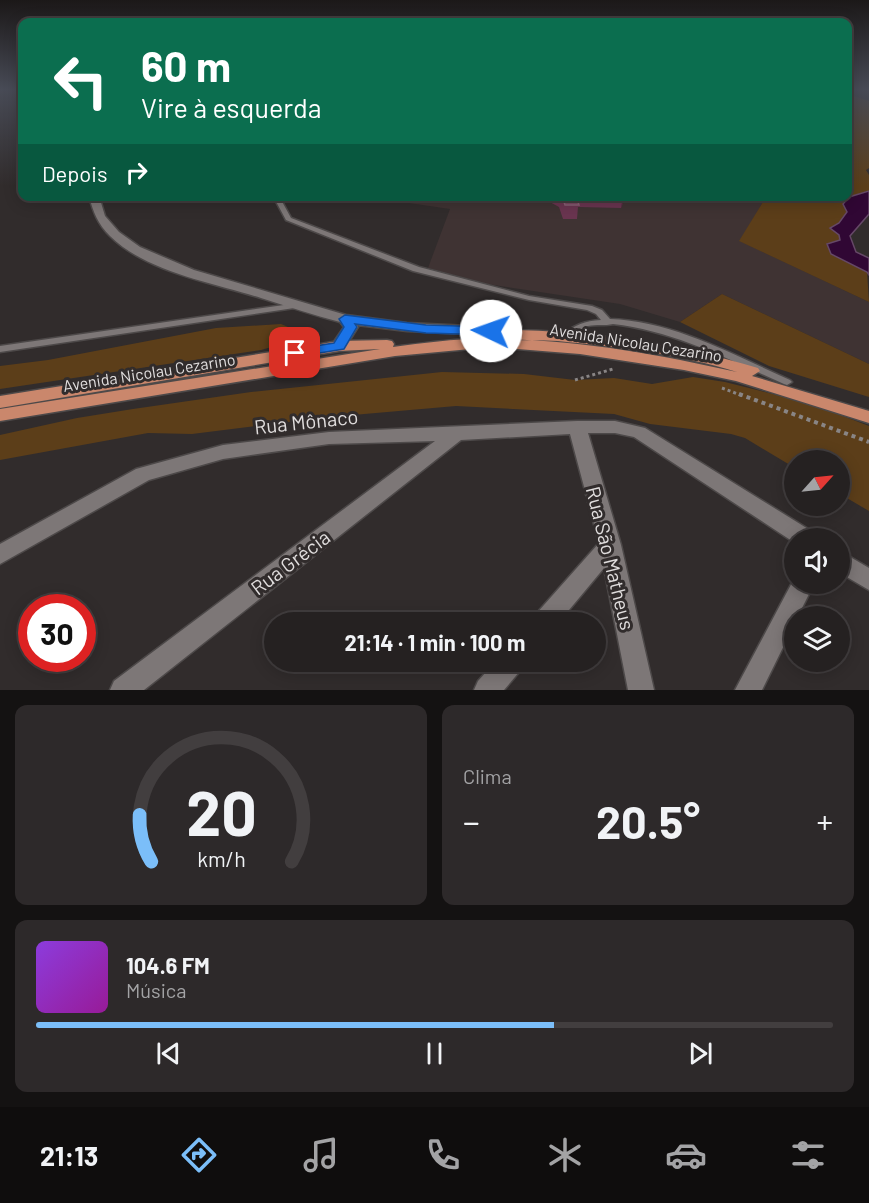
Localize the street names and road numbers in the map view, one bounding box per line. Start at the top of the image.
street label: Avenida Nicolau Cezarino [549,319,723,365]
street label: Avenida Nicolau Cezarino [62,349,236,395]
street label: Rua Mônaco [253,404,359,438]
street label: Rua São Matheus [582,484,640,632]
street label: Rua Grécia [246,524,334,600]

